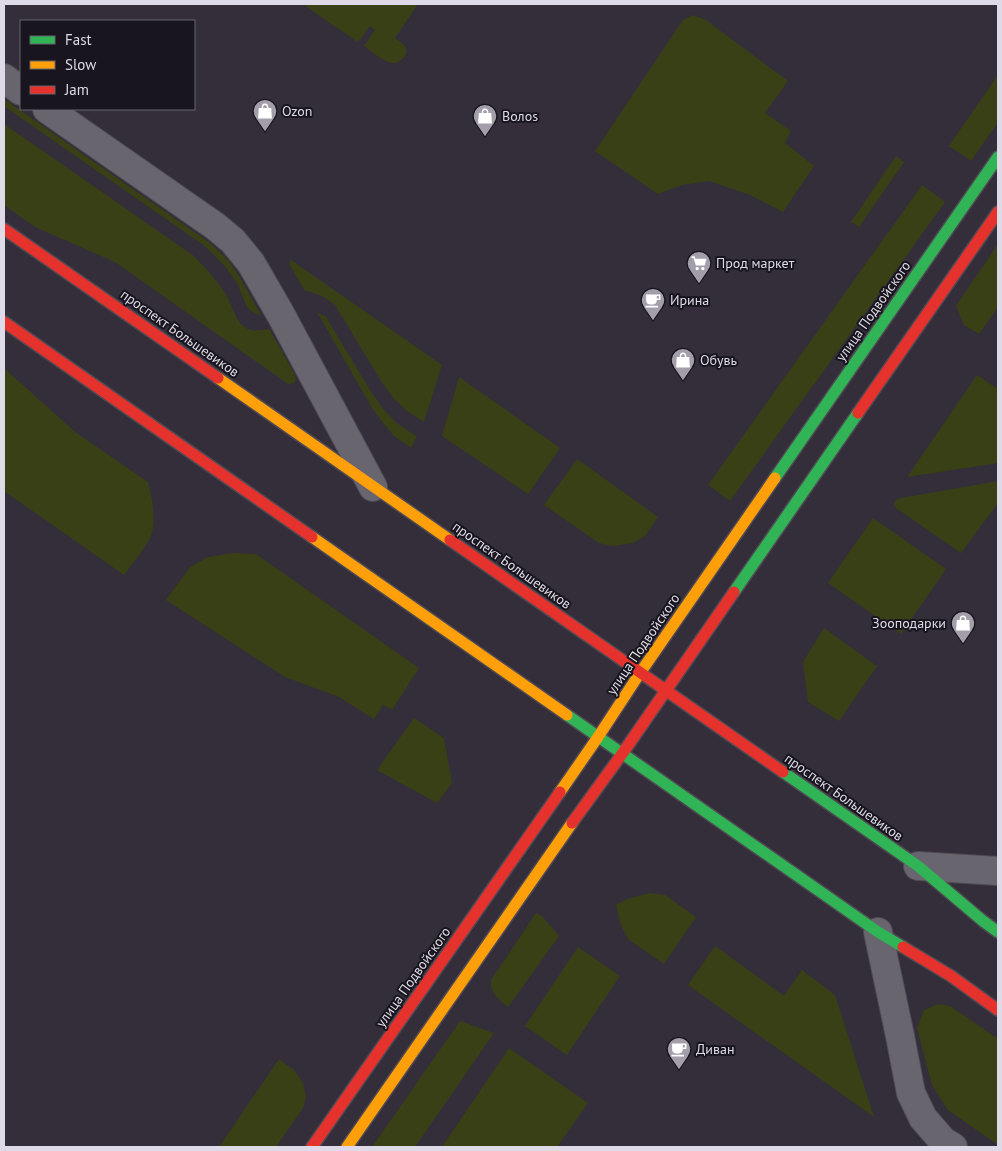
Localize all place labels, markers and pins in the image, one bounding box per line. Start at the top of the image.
shop icon: Ozon [252,98,278,132]
place label: Ozon [282,102,312,120]
shop icon: Волоs [472,103,498,137]
place label: Волоs [502,107,538,125]
supermarket icon: Прод маркет [686,250,712,284]
place label: Прод маркет [716,254,795,272]
cafe icon: Ирина [640,287,666,321]
place label: Ирина [670,291,709,309]
shop icon: Обувь [670,347,696,381]
place label: Обувь [700,351,737,369]
shop icon: Зооподарки [950,610,976,644]
place label: Зооподарки [872,614,946,632]
cafe icon: Диван [666,1036,692,1070]
place label: Диван [696,1040,735,1058]

